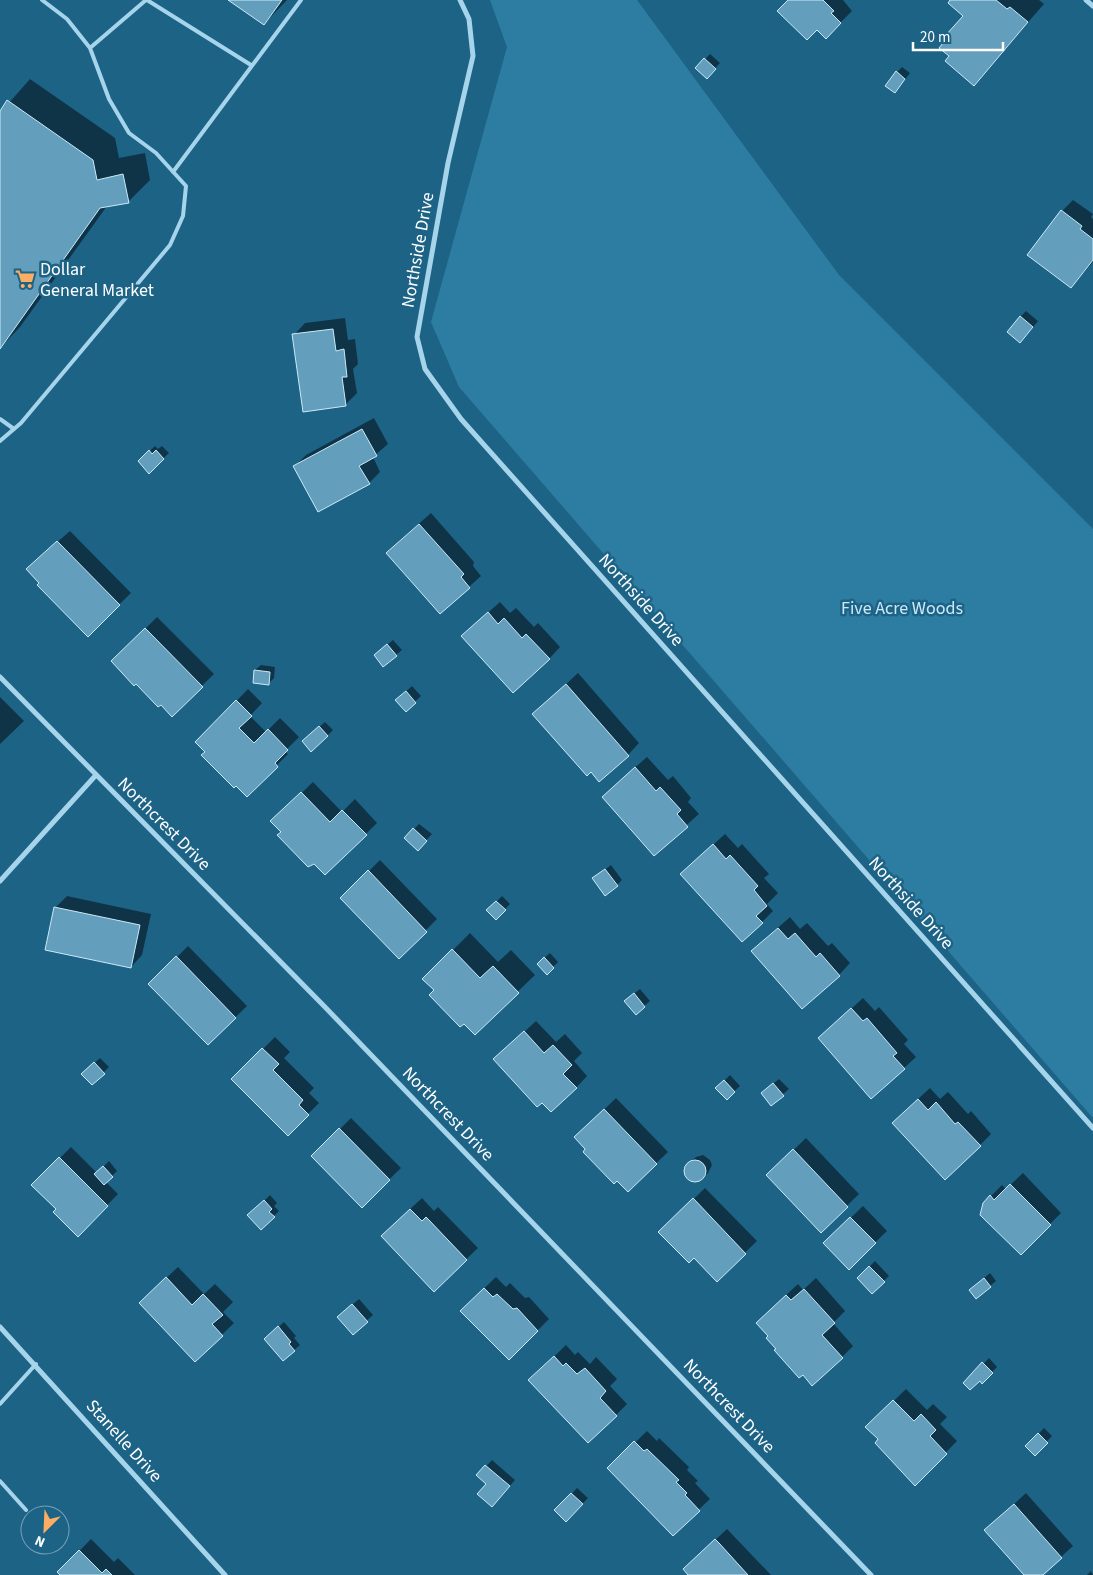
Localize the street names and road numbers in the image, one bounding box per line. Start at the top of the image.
street label: Northside Drive [396,190,440,310]
street label: Northside Drive [593,548,689,652]
street label: Northcrest Drive [112,772,216,876]
street label: Northside Drive [863,851,959,955]
street label: Northcrest Drive [396,1061,500,1167]
street label: Northcrest Drive [677,1353,781,1459]
street label: Stanelle Drive [80,1394,168,1488]

